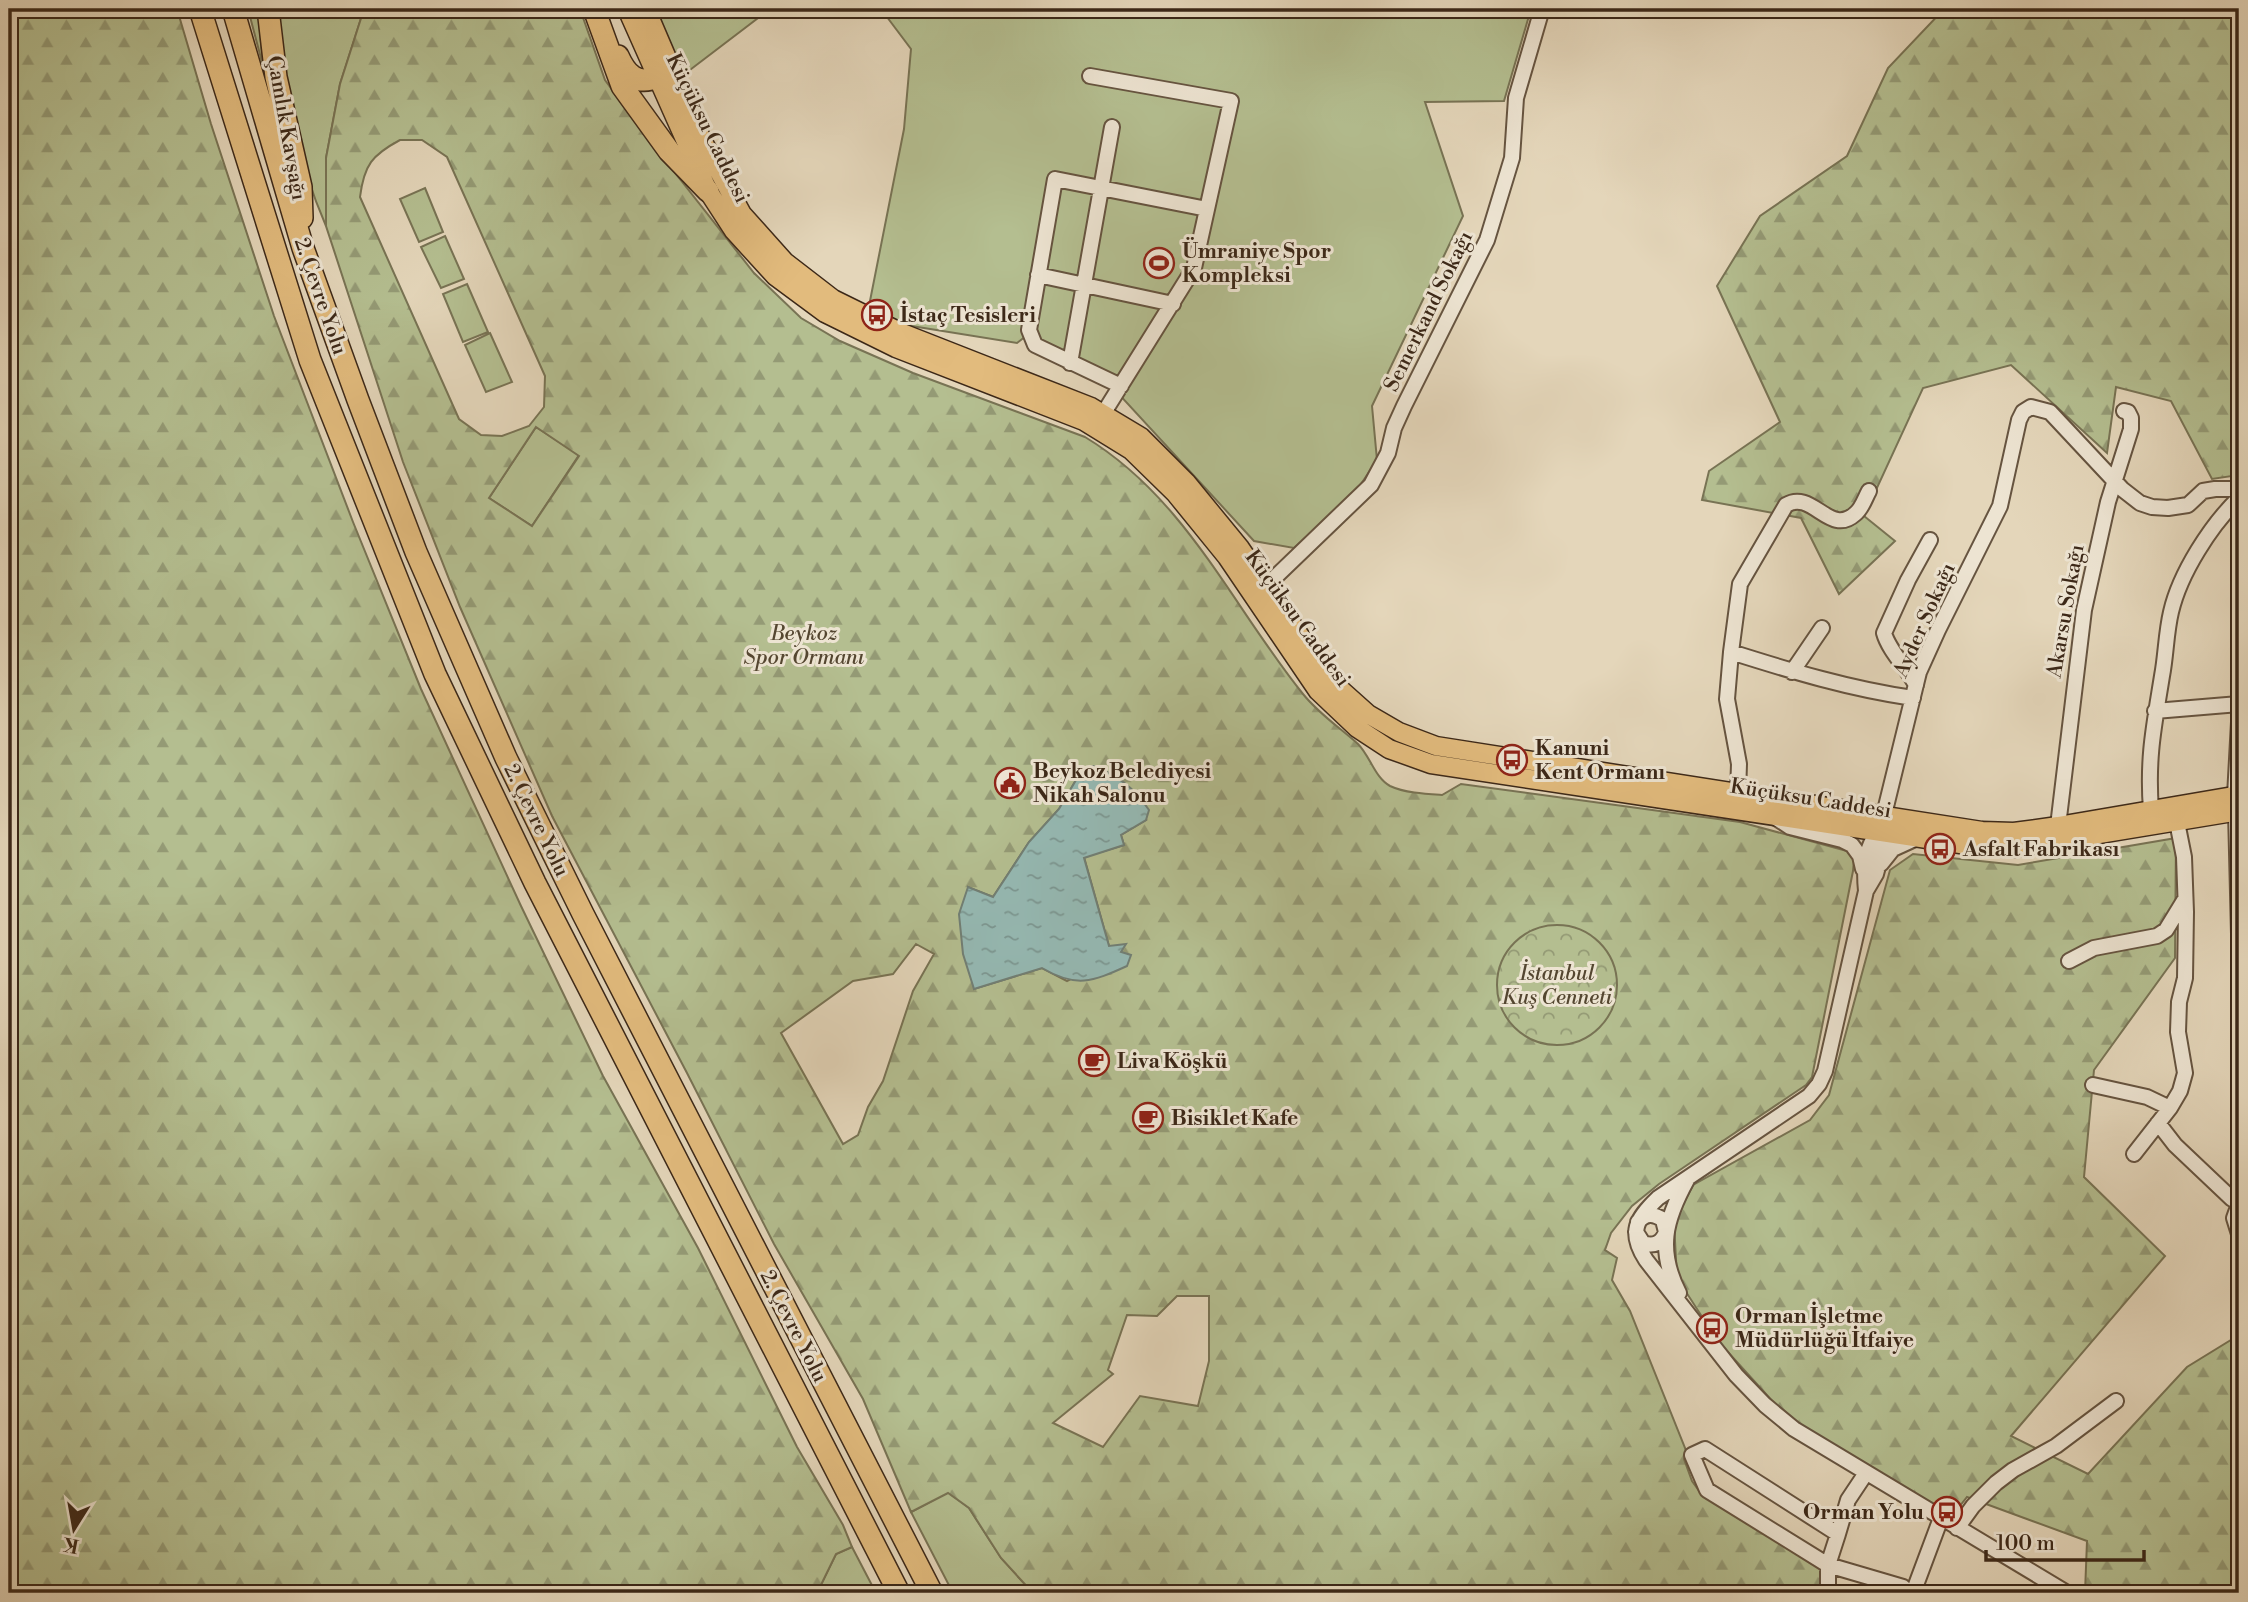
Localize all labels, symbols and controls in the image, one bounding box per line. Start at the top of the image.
street label: Küçüksu Caddesi [660,49,755,208]
street label: Çamlık Kavşağı [260,54,312,203]
street label: Semerkand Sokağı [1379,227,1479,396]
street label: 2. Çevre Yolu [288,234,352,358]
place label: Ümraniye Spor Kompleksi [1182,236,1331,289]
sports icon: Ümraniye Spor Kompleksi [1142,246,1176,280]
bus stop icon: İstaç Tesisleri [860,298,894,332]
place label: İstaç Tesisleri [900,300,1036,329]
street label: Akarsu Sokağı [2041,542,2091,681]
street label: Küçüksu Caddesi [1239,545,1356,692]
street label: Ayder Sokağı [1888,559,1962,683]
park label: Beykoz Spor Ormanı [744,621,865,671]
place label: Kanuni Kent Ormanı [1535,736,1665,786]
bus stop icon: Kanuni Kent Ormanı [1495,743,1529,777]
place label: Beykoz Belediyesi Nikah Salonu [1033,759,1212,809]
street label: 2. Çevre Yolu [498,760,575,881]
public building icon: Beykoz Belediyesi Nikah Salonu [993,766,1027,800]
street label: Küçüksu Caddesi [1728,773,1893,825]
bus stop icon: Asfalt Fabrikası [1923,832,1957,866]
place label: Asfalt Fabrikası [1962,837,2119,863]
park label: İstanbul Kuş Cenneti [1502,959,1613,1011]
cafe icon: Liva Köşkü [1077,1044,1111,1078]
place label: Liva Köşkü [1117,1049,1228,1075]
cafe icon: Bisiklet Kafe [1131,1101,1165,1135]
place label: Bisiklet Kafe [1171,1106,1298,1132]
street label: 2. Çevre Yolu [754,1266,833,1387]
place label: Orman İşletme Müdürlüğü İtfaiye [1735,1301,1914,1354]
bus stop icon: Orman İşletme Müdürlüğü İtfaiye [1695,1311,1729,1345]
north arrow [38,1494,108,1564]
bus stop icon: Orman Yolu [1930,1495,1964,1529]
place label: Orman Yolu [1803,1500,1924,1526]
scale bar [1986,1518,2143,1562]
text: K [61,1531,81,1558]
text: 100 m [1996,1531,2055,1557]

